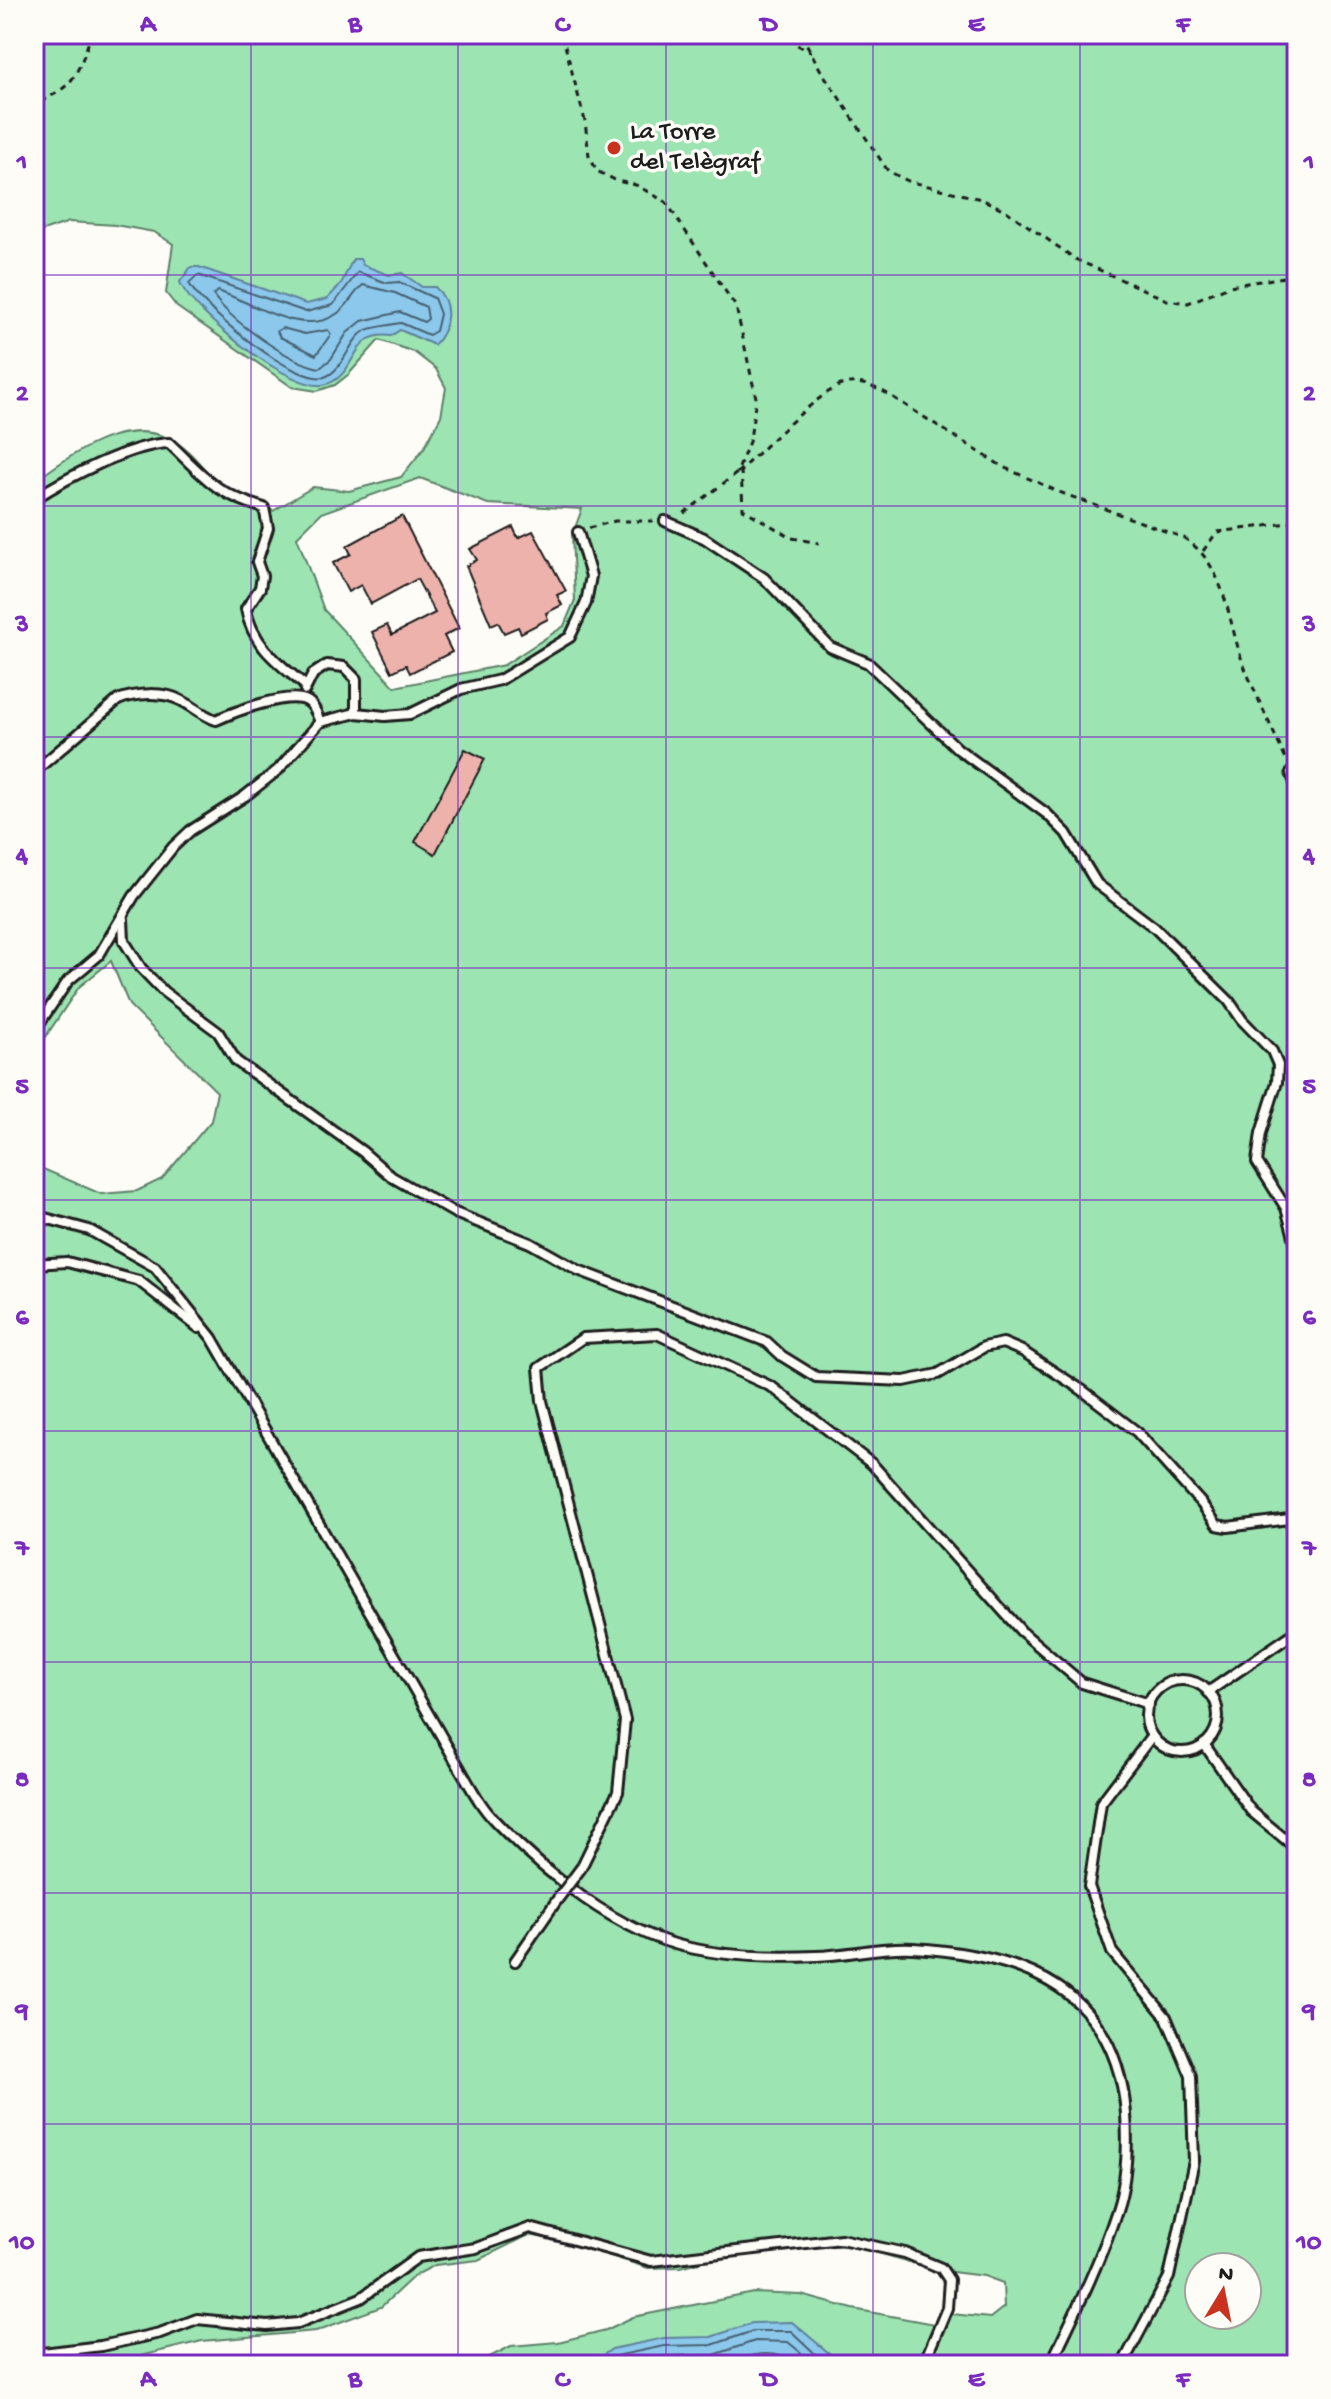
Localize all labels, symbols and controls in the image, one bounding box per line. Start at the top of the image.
text: A [139,11,157,42]
text: B [347,11,363,42]
text: C [555,11,572,42]
text: D [759,11,779,42]
text: E [968,11,986,42]
text: F [1175,11,1191,42]
place label: La Torre del Telègraf [630,118,762,179]
marker: La Torre del Telègraf [605,139,623,157]
text: 1 [16,149,27,180]
text: 1 [1303,149,1314,180]
text: 2 [16,380,29,411]
text: 2 [1303,380,1316,411]
text: 3 [14,611,29,642]
text: 3 [1301,611,1316,642]
text: 4 [15,842,29,873]
text: 4 [1302,842,1316,873]
text: 5 [15,1073,29,1104]
text: 5 [1302,1073,1316,1104]
text: 6 [15,1304,29,1335]
text: 6 [1302,1304,1316,1335]
text: 7 [13,1535,30,1566]
text: 7 [1300,1535,1317,1566]
text: 8 [15,1766,29,1797]
text: 8 [1302,1766,1316,1797]
text: 9 [13,1997,29,2028]
text: 9 [1300,1997,1316,2028]
text: 10 [8,2229,35,2260]
text: 10 [1295,2229,1322,2260]
north arrow [1183,2251,1263,2331]
text: N [1216,2261,1235,2289]
text: A [139,2366,157,2397]
text: B [347,2366,363,2397]
text: C [555,2366,572,2397]
text: D [759,2366,779,2397]
text: E [968,2366,986,2397]
text: F [1175,2366,1191,2397]

